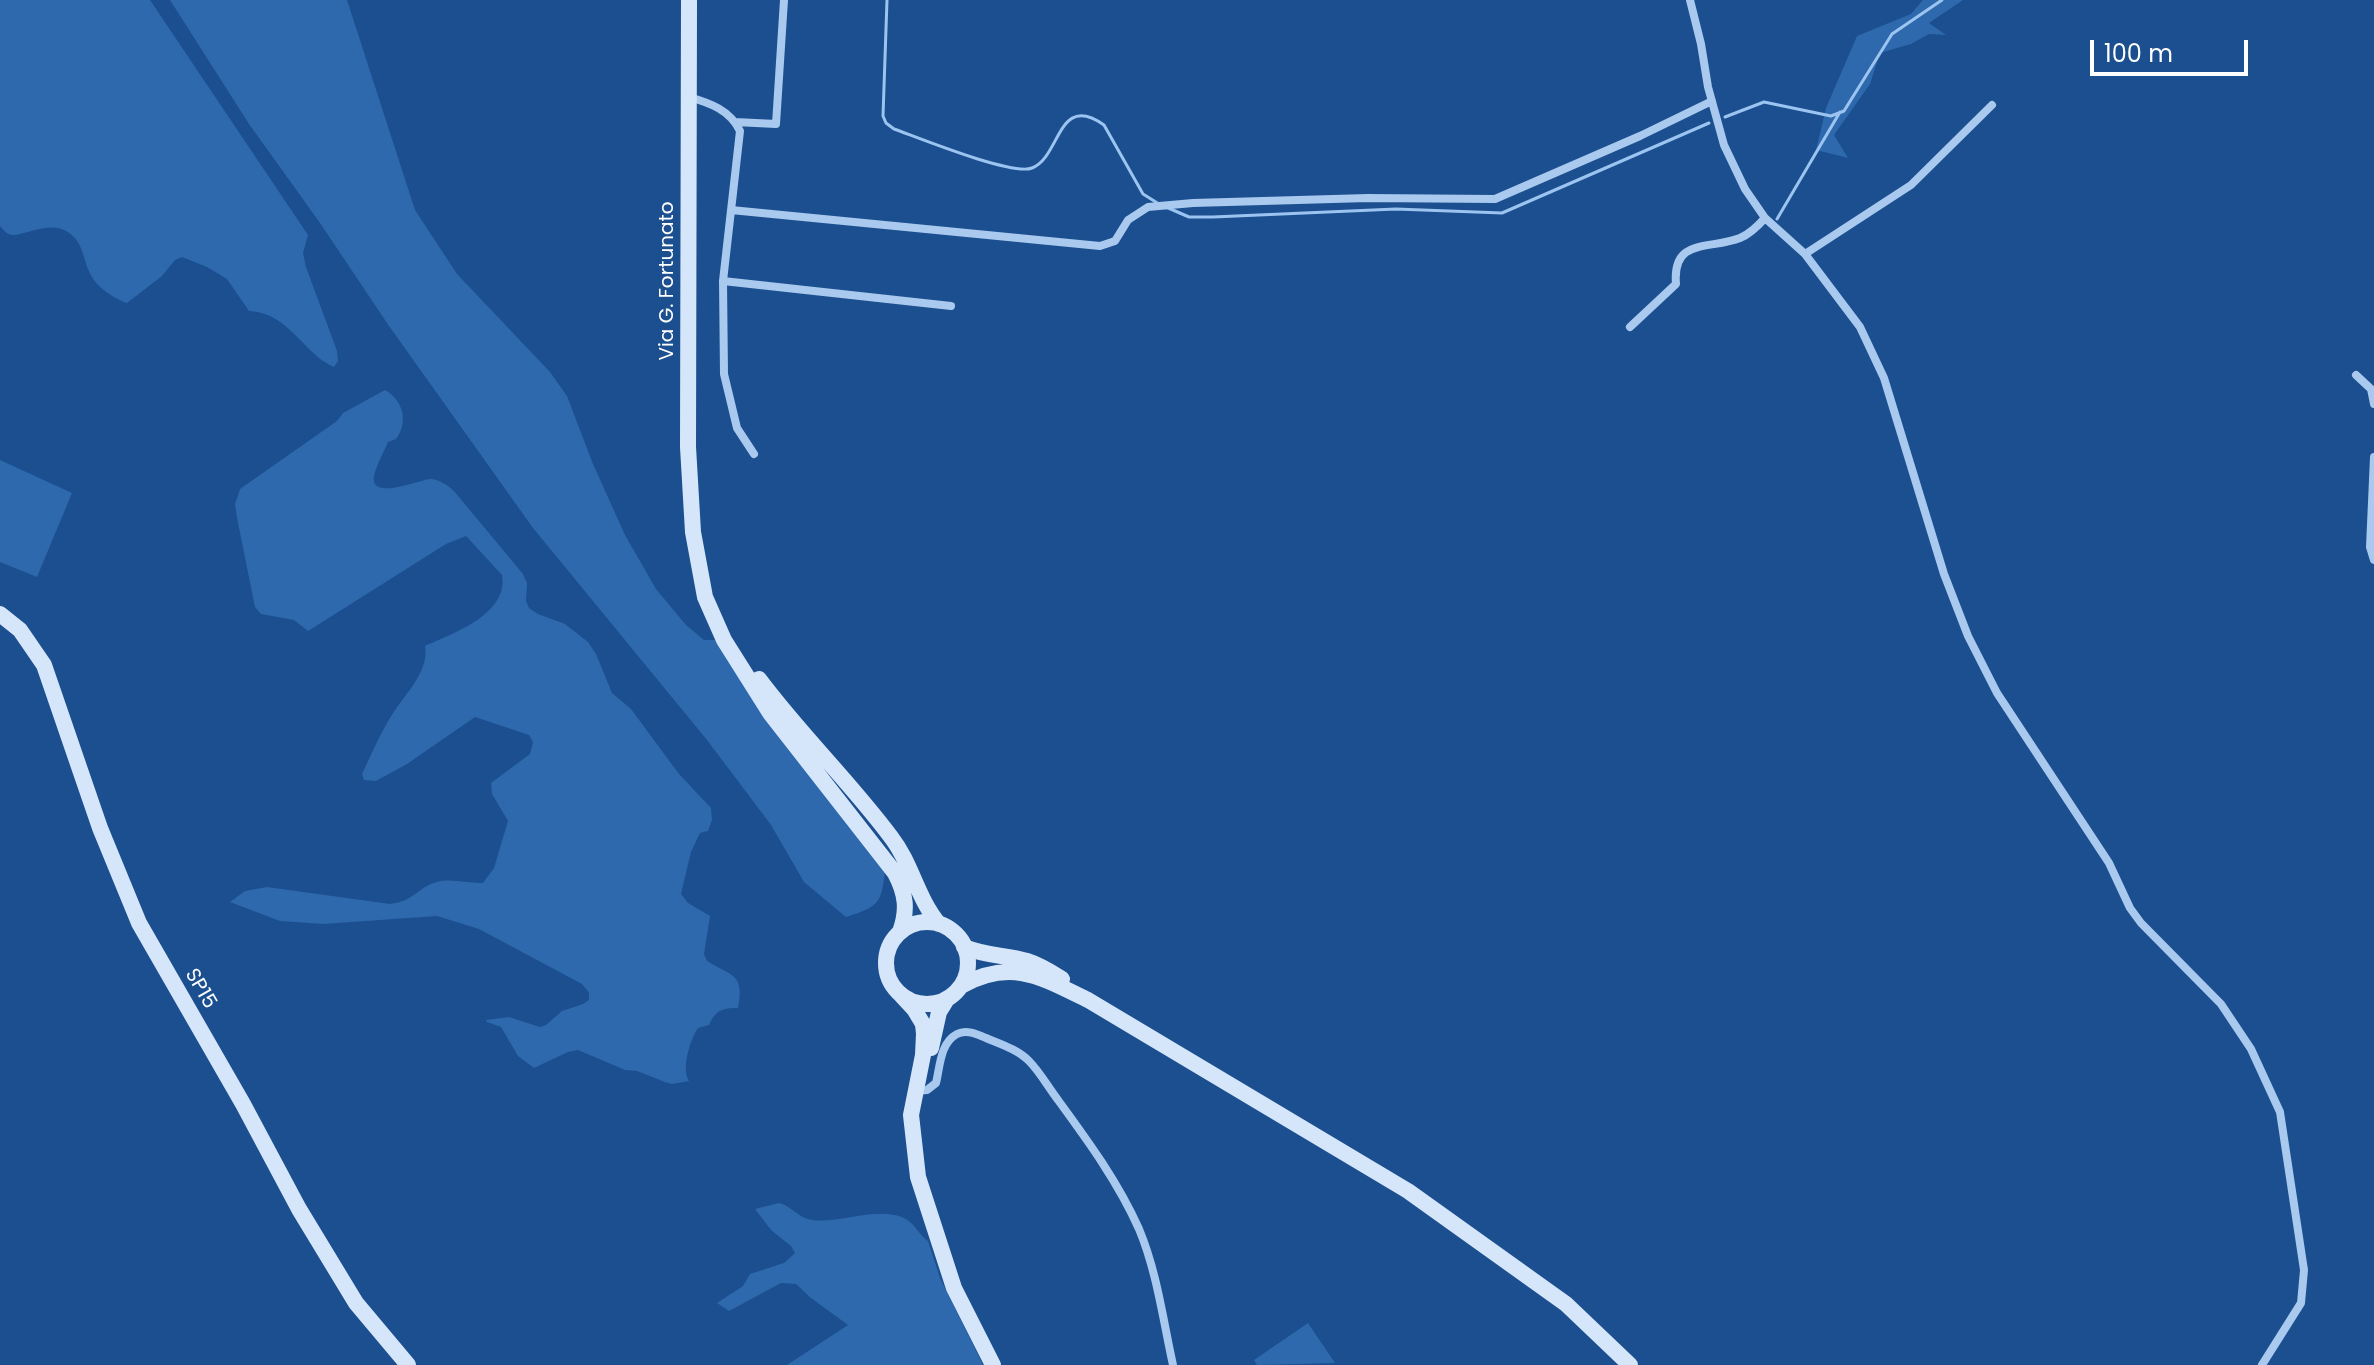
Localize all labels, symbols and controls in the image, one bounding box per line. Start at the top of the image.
scale bar [2094,24,2252,74]
text: 100 m [2104,37,2173,70]
street label: Via G. Fortunato [656,201,680,361]
street label: SP15 [179,965,221,1013]

